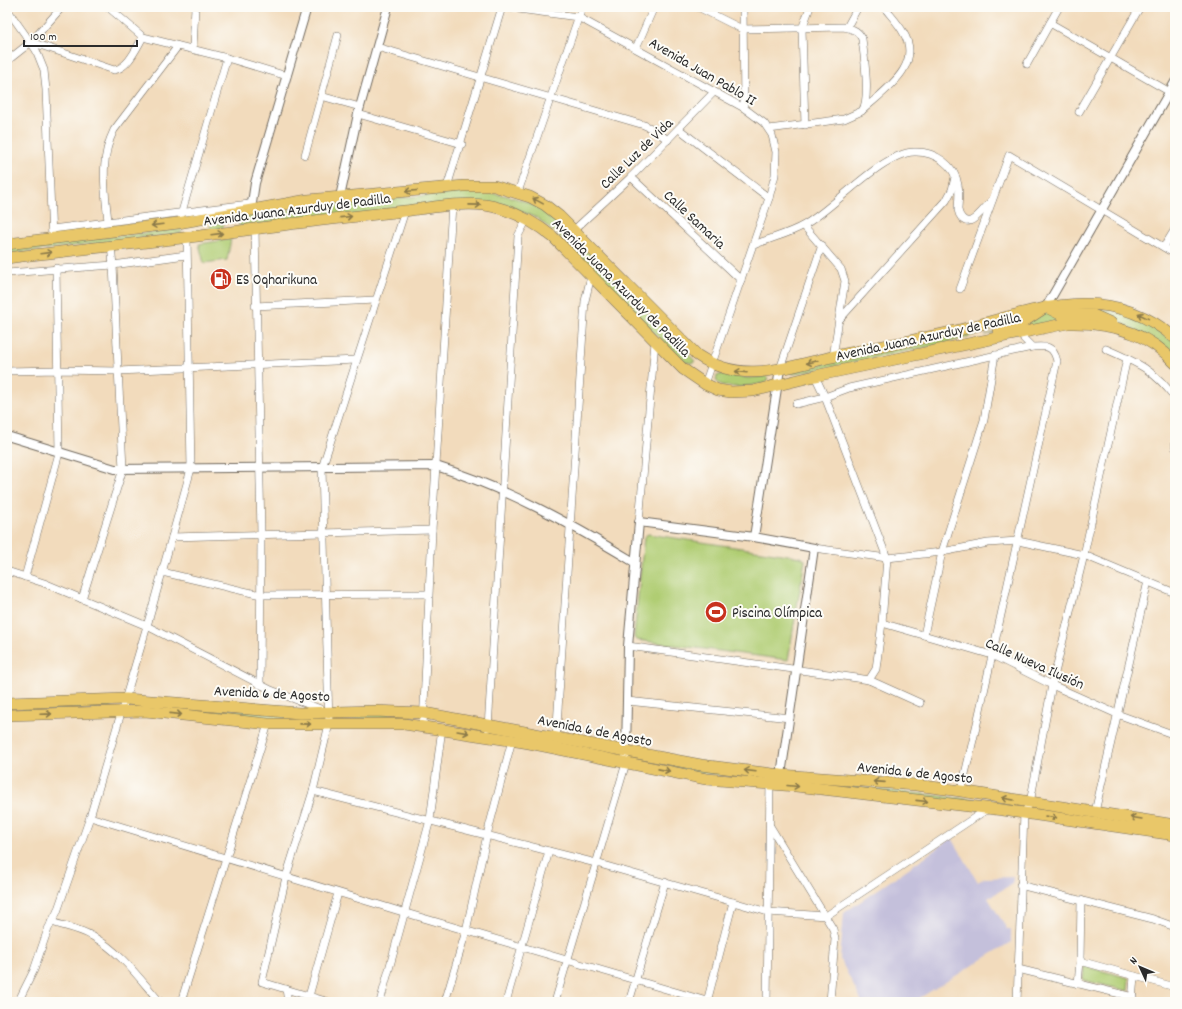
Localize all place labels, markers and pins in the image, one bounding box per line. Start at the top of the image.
fuel station icon: ES Oqharikuna [208,266,234,292]
place label: ES Oqharikuna [236,270,318,292]
sports icon: Piscina Olímpica [703,599,729,625]
place label: Piscina Olímpica [732,603,823,625]

